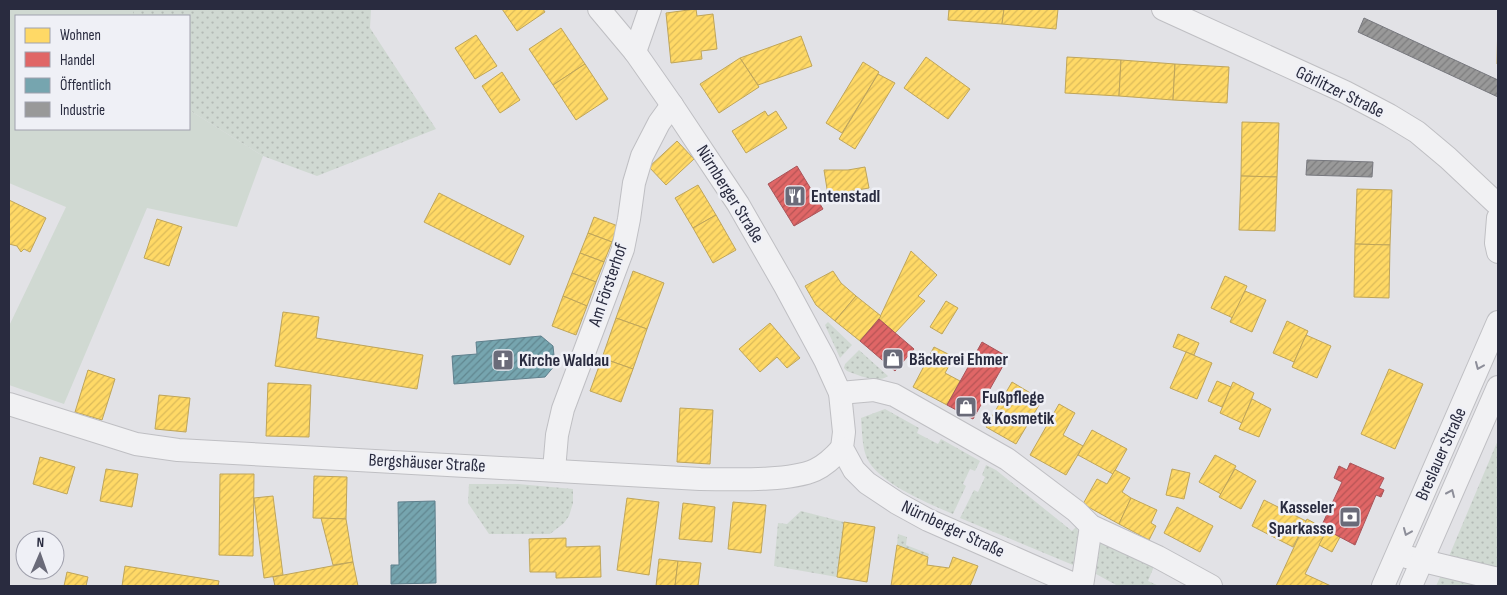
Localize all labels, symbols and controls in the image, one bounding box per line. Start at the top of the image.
legend [15,15,190,130]
text: Wohnen [60,26,101,45]
text: Handel [60,51,95,70]
street label: Görlitzer Straße [1292,62,1388,122]
text: Öffentlich [60,76,111,95]
text: Industrie [60,101,105,120]
street label: Nürnberger Straße [692,141,768,247]
restaurant icon: Entenstadl [783,184,807,208]
place label: Entenstadl [811,186,880,207]
street label: Am Försterhof [584,240,632,330]
shop icon: Bäckerei Ehmer [881,347,905,371]
church icon: Kirche Waldau [491,348,515,372]
place label: Bäckerei Ehmer [909,349,1008,370]
place label: Kirche Waldau [519,350,609,371]
one-way arrow [1474,361,1485,370]
place label: Fußpflege & Kosmetik [982,387,1055,429]
shop icon: Fußpflege & Kosmetik [954,395,978,419]
street label: Breslauer Straße [1411,404,1471,504]
street label: Bergshäuser Straße [368,449,486,477]
one-way arrow [1445,489,1456,498]
street label: Nürnberger Straße [898,496,1008,562]
place label: Kasseler Sparkasse [1269,497,1334,539]
bank icon: Kasseler Sparkasse [1338,505,1362,529]
one-way arrow [1403,527,1413,535]
north arrow [15,530,65,580]
text: N [36,534,44,551]

